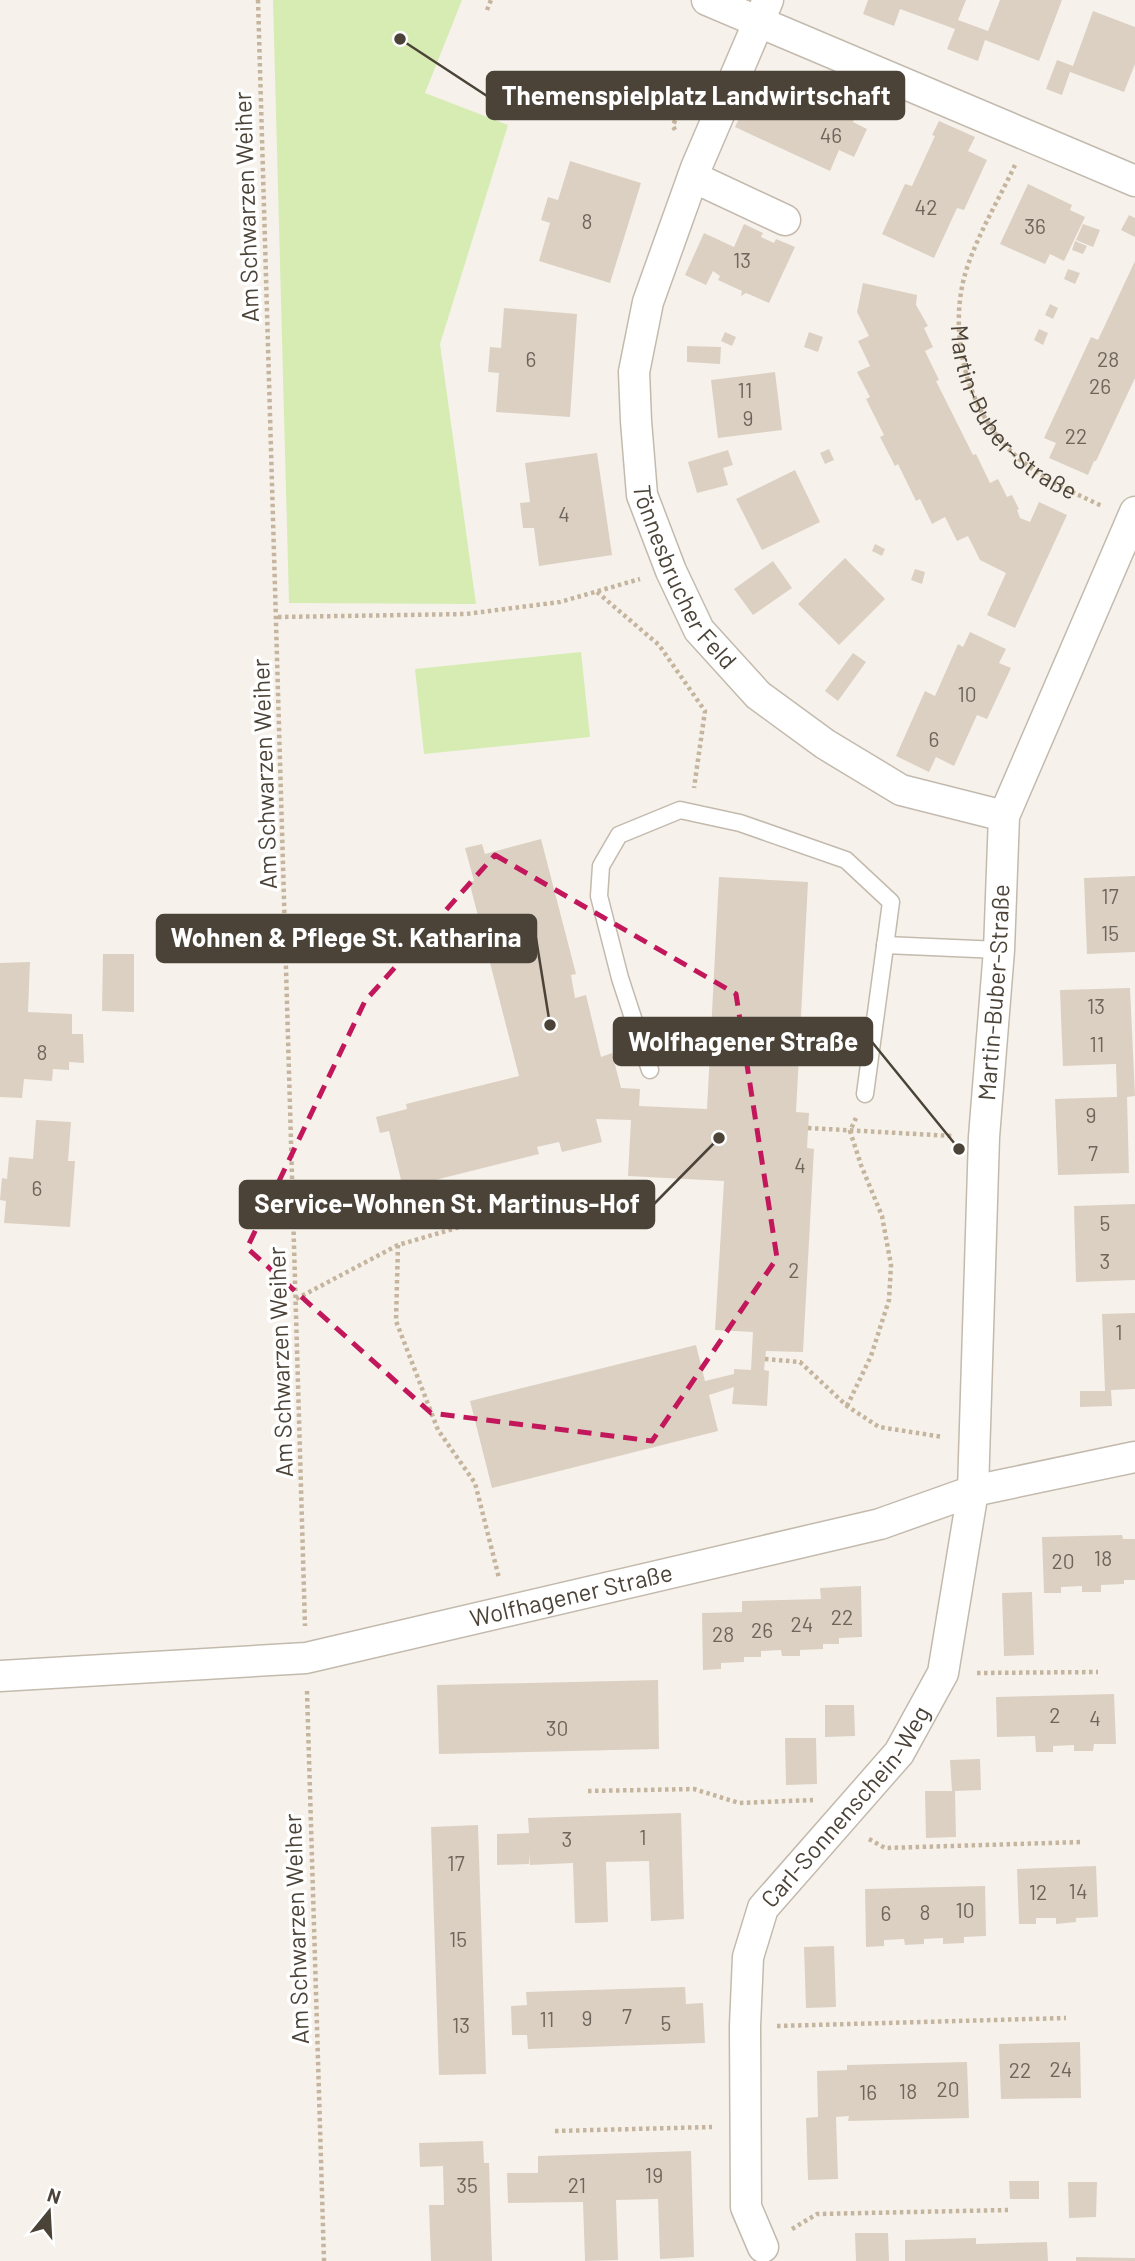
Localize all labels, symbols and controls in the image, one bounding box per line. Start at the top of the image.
callout: Themenspielplatz Landwirtschaft [487,72,904,119]
text: Themenspielplatz Landwirtschaft [501,79,891,110]
street label: Am Schwarzen Weiher [227,91,264,323]
house number: 46 [820,122,842,147]
house number: 42 [915,194,937,219]
house number: 8 [582,208,592,233]
house number: 36 [1024,213,1046,238]
house number: 13 [733,247,751,272]
street label: Martin-Buber-Straße [946,324,1082,505]
house number: 6 [526,346,536,371]
house number: 28 [1097,346,1119,371]
house number: 26 [1089,373,1111,398]
house number: 11 [738,377,752,402]
house number: 9 [743,405,753,430]
house number: 22 [1065,423,1087,448]
street label: Tönnesbrucher Feld [628,483,743,674]
house number: 4 [558,501,570,526]
street label: Am Schwarzen Weiher [245,658,282,890]
house number: 10 [957,681,977,706]
house number: 6 [929,726,939,751]
street label: Martin-Buber-Straße [971,883,1014,1102]
house number: 17 [1101,883,1119,908]
callout: Wohnen & Pflege St. Katharina [157,915,536,962]
house number: 15 [1101,920,1119,945]
text: Wohnen & Pflege St. Katharina [171,921,521,952]
house number: 13 [1087,993,1105,1018]
callout: Wolfhagener Straße [614,1018,872,1065]
text: Wolfhagener Straße [628,1025,858,1056]
house number: 11 [1090,1031,1104,1056]
house number: 8 [37,1039,47,1064]
house number: 9 [1086,1102,1096,1127]
house number: 7 [1088,1140,1098,1165]
house number: 4 [794,1152,806,1177]
house number: 6 [32,1175,42,1200]
callout: Service-Wohnen St. Martinus-Hof [240,1181,654,1228]
text: Service-Wohnen St. Martinus-Hof [254,1187,640,1218]
house number: 5 [1100,1210,1110,1235]
street label: Am Schwarzen Weiher [261,1246,298,1478]
house number: 3 [1100,1248,1110,1273]
house number: 2 [788,1257,800,1282]
house number: 1 [1115,1319,1123,1344]
house number: 18 [1094,1545,1112,1570]
house number: 20 [1051,1548,1075,1573]
street label: Wolfhagener Straße [467,1557,675,1632]
house number: 22 [831,1604,853,1629]
house number: 24 [791,1611,813,1636]
house number: 26 [751,1617,773,1642]
house number: 28 [712,1621,734,1646]
street label: Carl-Sonnenschein-Weg [754,1700,935,1913]
house number: 2 [1049,1702,1061,1727]
house number: 4 [1089,1705,1101,1730]
house number: 30 [546,1715,568,1740]
street label: Am Schwarzen Weiher [277,1813,314,2045]
house number: 1 [639,1824,647,1849]
house number: 3 [562,1826,572,1851]
house number: 17 [447,1850,465,1875]
house number: 14 [1069,1878,1087,1903]
house number: 12 [1029,1879,1047,1904]
house number: 10 [955,1897,975,1922]
house number: 8 [920,1899,930,1924]
house number: 6 [881,1900,891,1925]
house number: 15 [449,1926,467,1951]
house number: 7 [622,2003,632,2028]
house number: 9 [582,2005,592,2030]
house number: 11 [540,2006,554,2031]
house number: 5 [661,2010,671,2035]
house number: 13 [452,2012,470,2037]
house number: 24 [1050,2056,1072,2081]
house number: 22 [1009,2057,1031,2082]
house number: 20 [936,2076,960,2101]
house number: 18 [899,2078,917,2103]
house number: 16 [859,2079,877,2104]
house number: 19 [645,2162,663,2187]
house number: 35 [456,2172,478,2197]
house number: 21 [568,2172,586,2197]
north arrow [14,2177,84,2247]
text: N [45,2182,64,2208]

